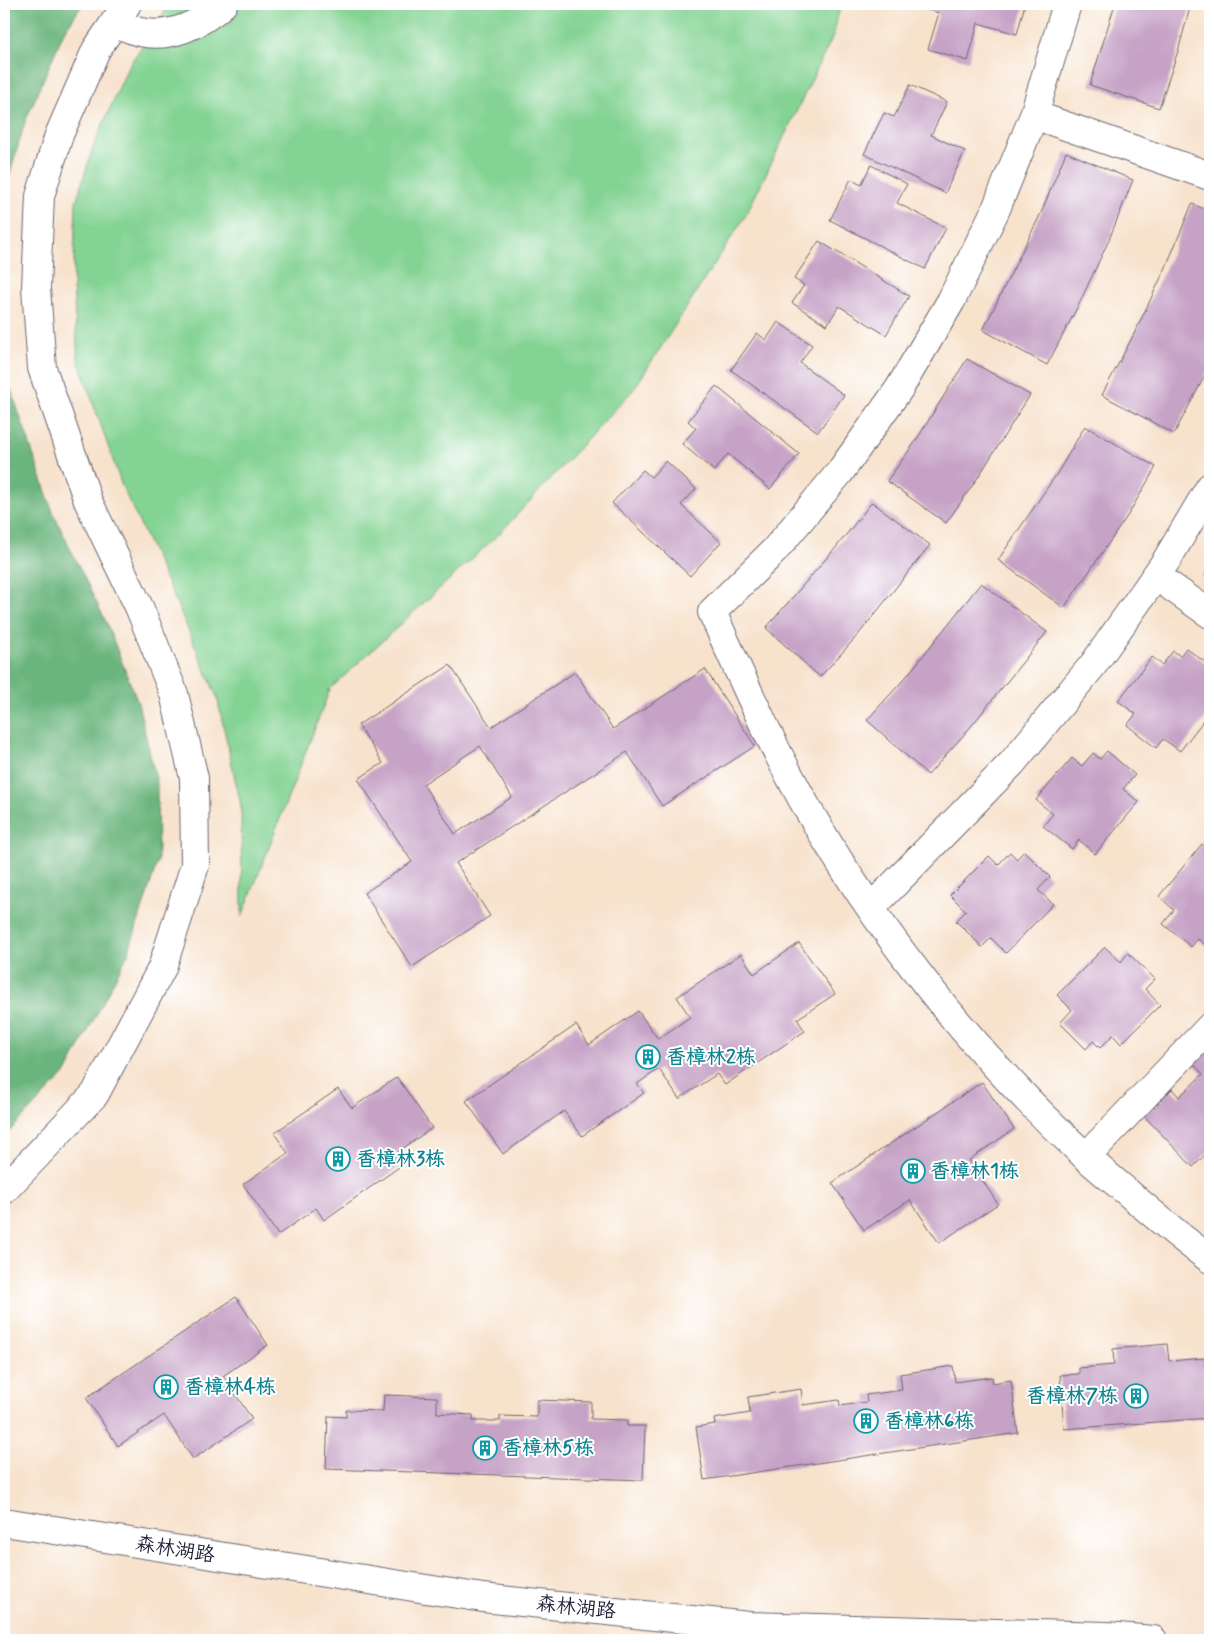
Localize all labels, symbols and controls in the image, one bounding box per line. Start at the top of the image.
building icon: 香樟林2栋 [635,1044,661,1070]
place label: 香樟林2栋 [666,1044,756,1071]
building icon: 香樟林3栋 [325,1146,351,1172]
place label: 香樟林3栋 [356,1146,445,1173]
building icon: 香樟林1栋 [900,1158,926,1184]
place label: 香樟林1栋 [930,1158,1019,1185]
building icon: 香樟林4栋 [153,1374,179,1400]
place label: 香樟林4栋 [184,1374,276,1401]
place label: 香樟林7栋 [1026,1383,1118,1410]
building icon: 香樟林7栋 [1123,1383,1149,1409]
building icon: 香樟林6栋 [853,1408,879,1434]
place label: 香樟林6栋 [884,1408,974,1435]
building icon: 香樟林5栋 [472,1435,498,1461]
place label: 香樟林5栋 [502,1435,594,1462]
street label: 森林湖路 [133,1530,218,1570]
street label: 森林湖路 [535,1590,618,1626]

